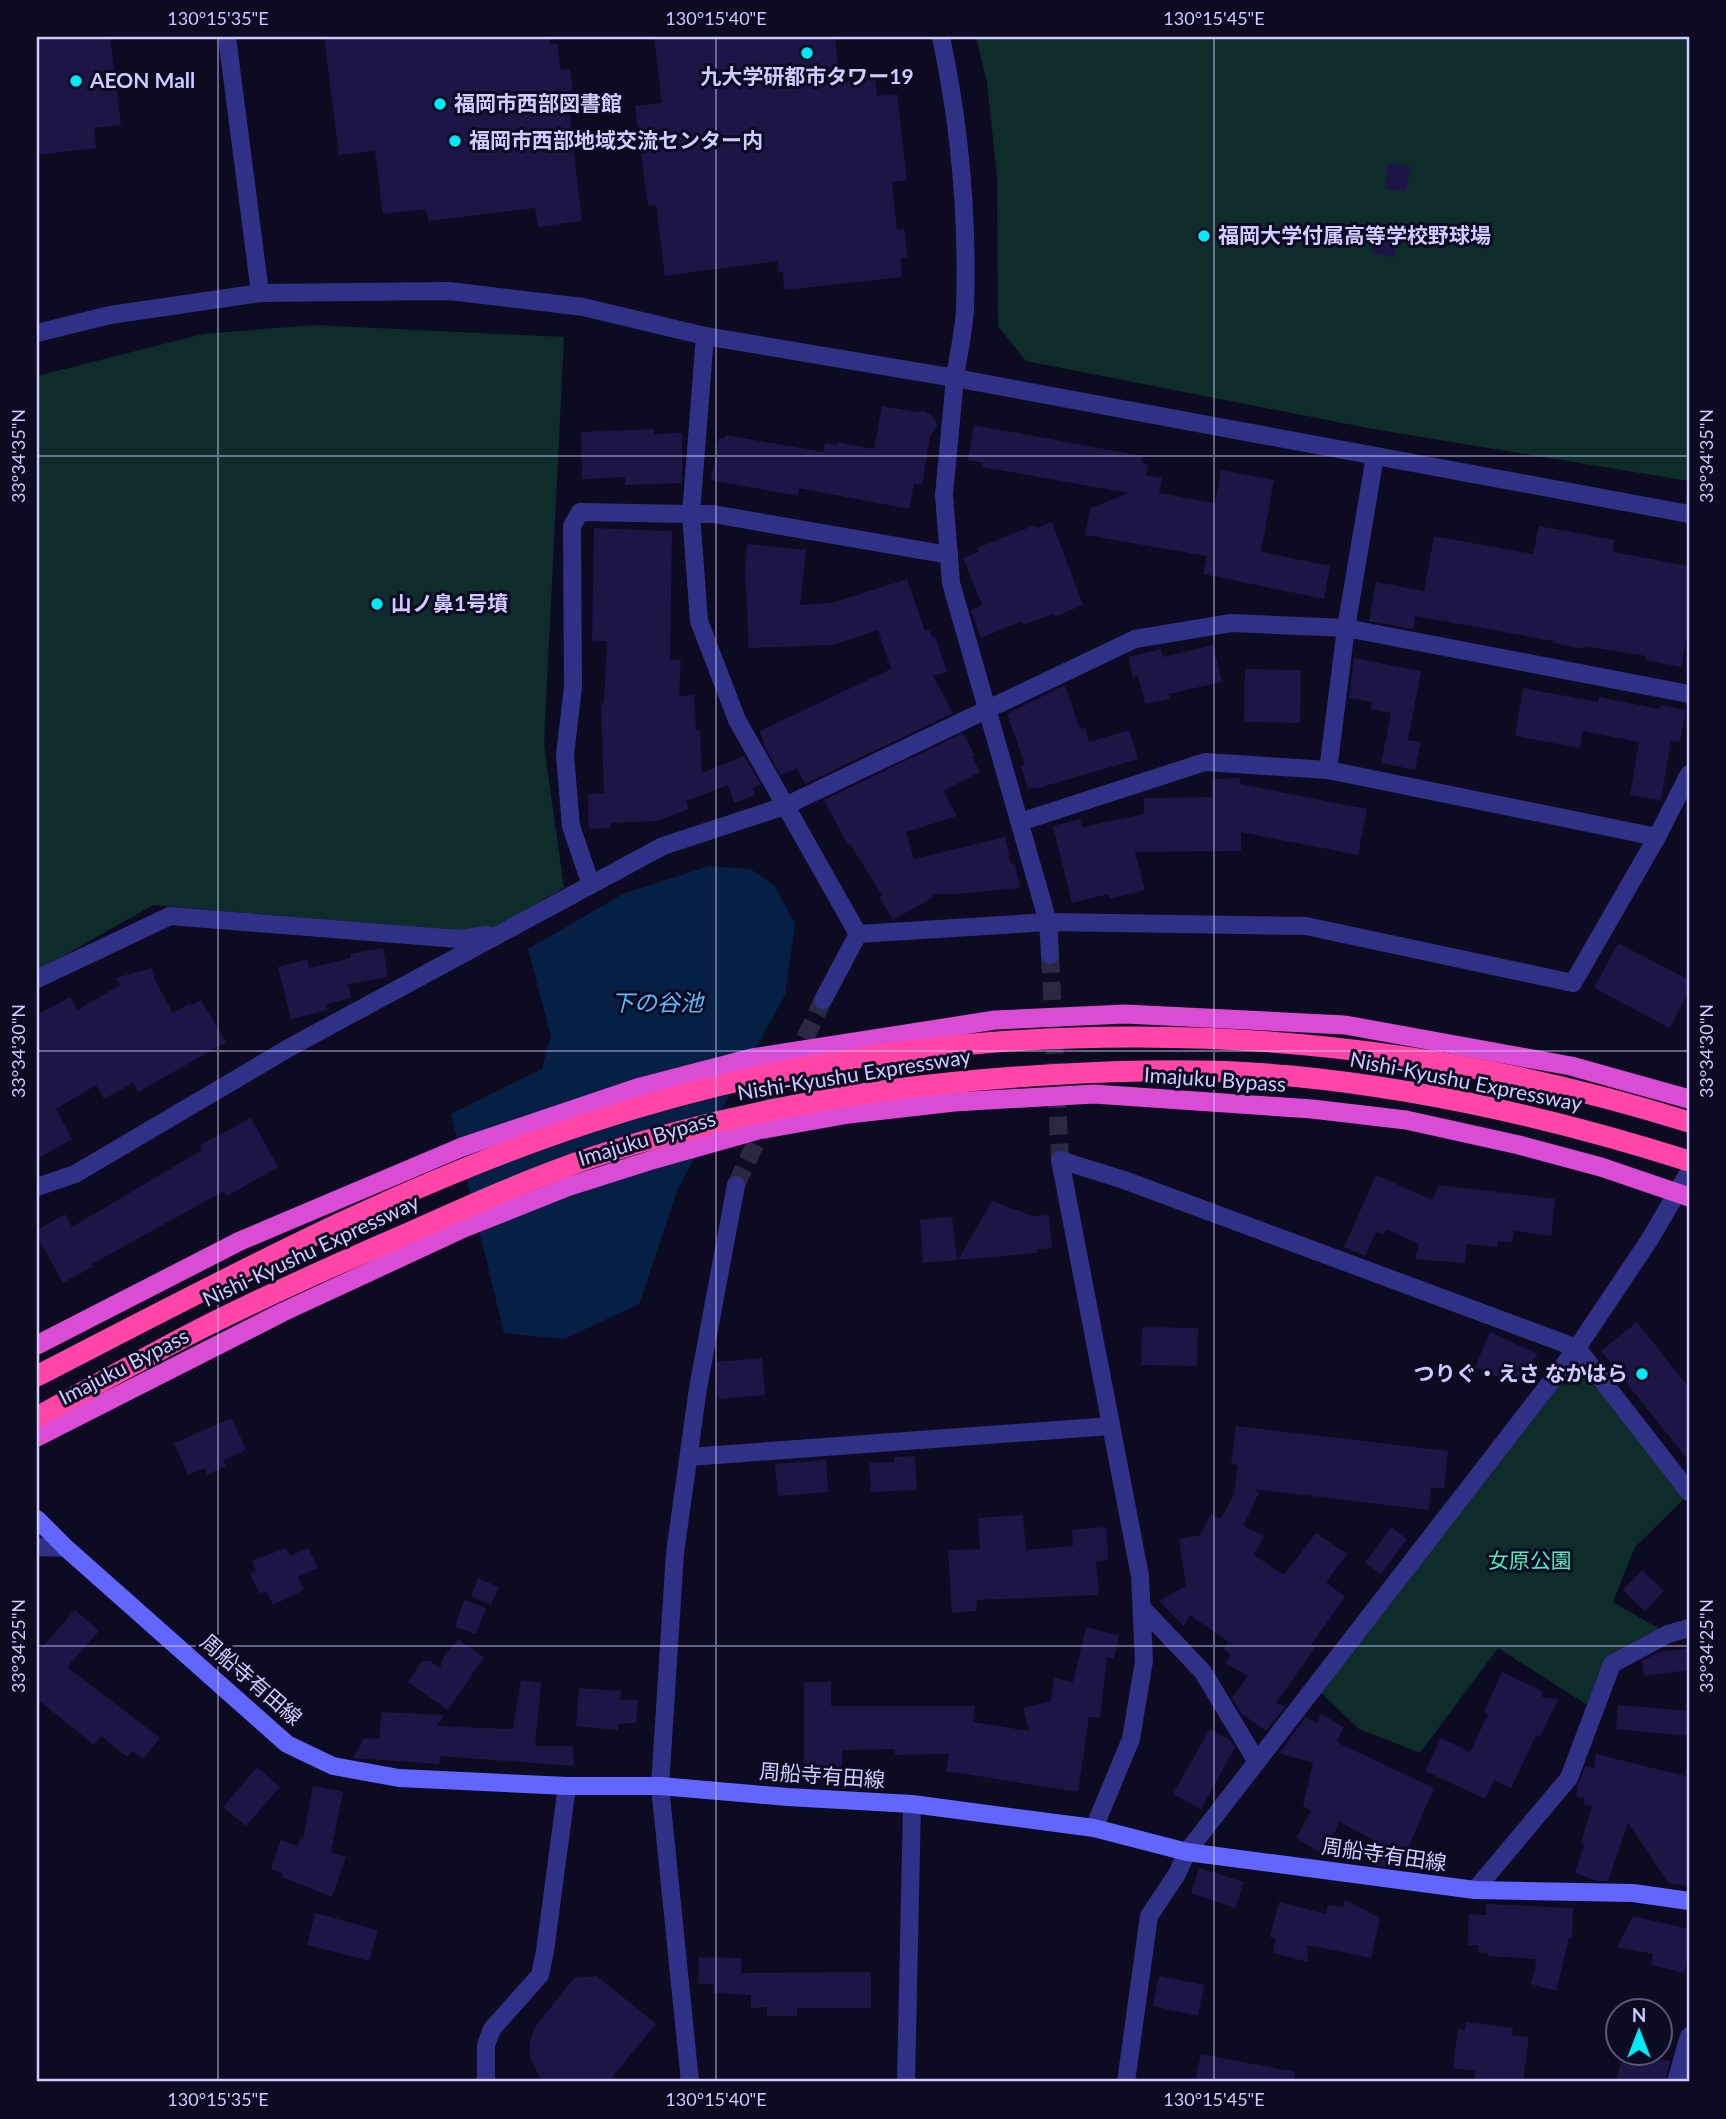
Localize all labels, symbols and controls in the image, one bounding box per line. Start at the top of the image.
text: 130°15'35"E [167,7,269,29]
text: 130°15'40"E [665,7,767,29]
text: 130°15'45"E [1163,7,1265,29]
marker: 九大学研都市タワー19 [799,45,815,61]
place label: 九大学研都市タワー19 [700,63,914,88]
place label: AEON Mall [89,67,195,92]
marker: AEON Mall [68,73,84,89]
place label: 福岡市西部図書館 [454,90,622,115]
marker: 福岡市西部図書館 [432,96,448,112]
place label: 福岡市西部地域交流センター内 [469,127,763,152]
marker: 福岡市西部地域交流センター内 [447,133,463,149]
place label: 福岡大学付属高等学校野球場 [1218,222,1491,247]
marker: 福岡大学付属高等学校野球場 [1196,228,1212,244]
text: 33°34'35"N [7,409,29,503]
text: 33°34'35"N [1695,409,1717,503]
place label: 山ノ鼻1号墳 [391,590,508,615]
marker: 山ノ鼻1号墳 [369,596,385,612]
water label: 下の谷池 [611,988,705,1016]
text: 33°34'30"N [7,1004,29,1098]
text: 33°34'30"N [1695,1004,1717,1098]
street label: Nishi-Kyushu Expressway [735,1043,972,1104]
street label: Nishi-Kyushu Expressway [1348,1046,1585,1115]
street label: Imajuku Bypass [1143,1061,1287,1096]
street label: Imajuku Bypass [575,1105,718,1170]
street label: Nishi-Kyushu Expressway [198,1188,423,1311]
street label: Imajuku Bypass [54,1322,192,1409]
place label: つりぐ・えさ なかはら [1414,1360,1628,1385]
marker: つりぐ・えさ なかはら [1634,1366,1650,1382]
park label: 女原公園 [1488,1547,1572,1572]
text: 33°34'25"N [7,1599,29,1693]
text: 33°34'25"N [1695,1599,1717,1693]
street label: 周船寺有田線 [196,1628,308,1730]
street label: 周船寺有田線 [758,1758,886,1791]
street label: 周船寺有田線 [1320,1832,1448,1875]
north arrow [1604,1996,1674,2066]
text: N [1632,2003,1646,2026]
text: 130°15'35"E [167,2088,269,2110]
text: 130°15'40"E [665,2088,767,2110]
text: 130°15'45"E [1163,2088,1265,2110]

